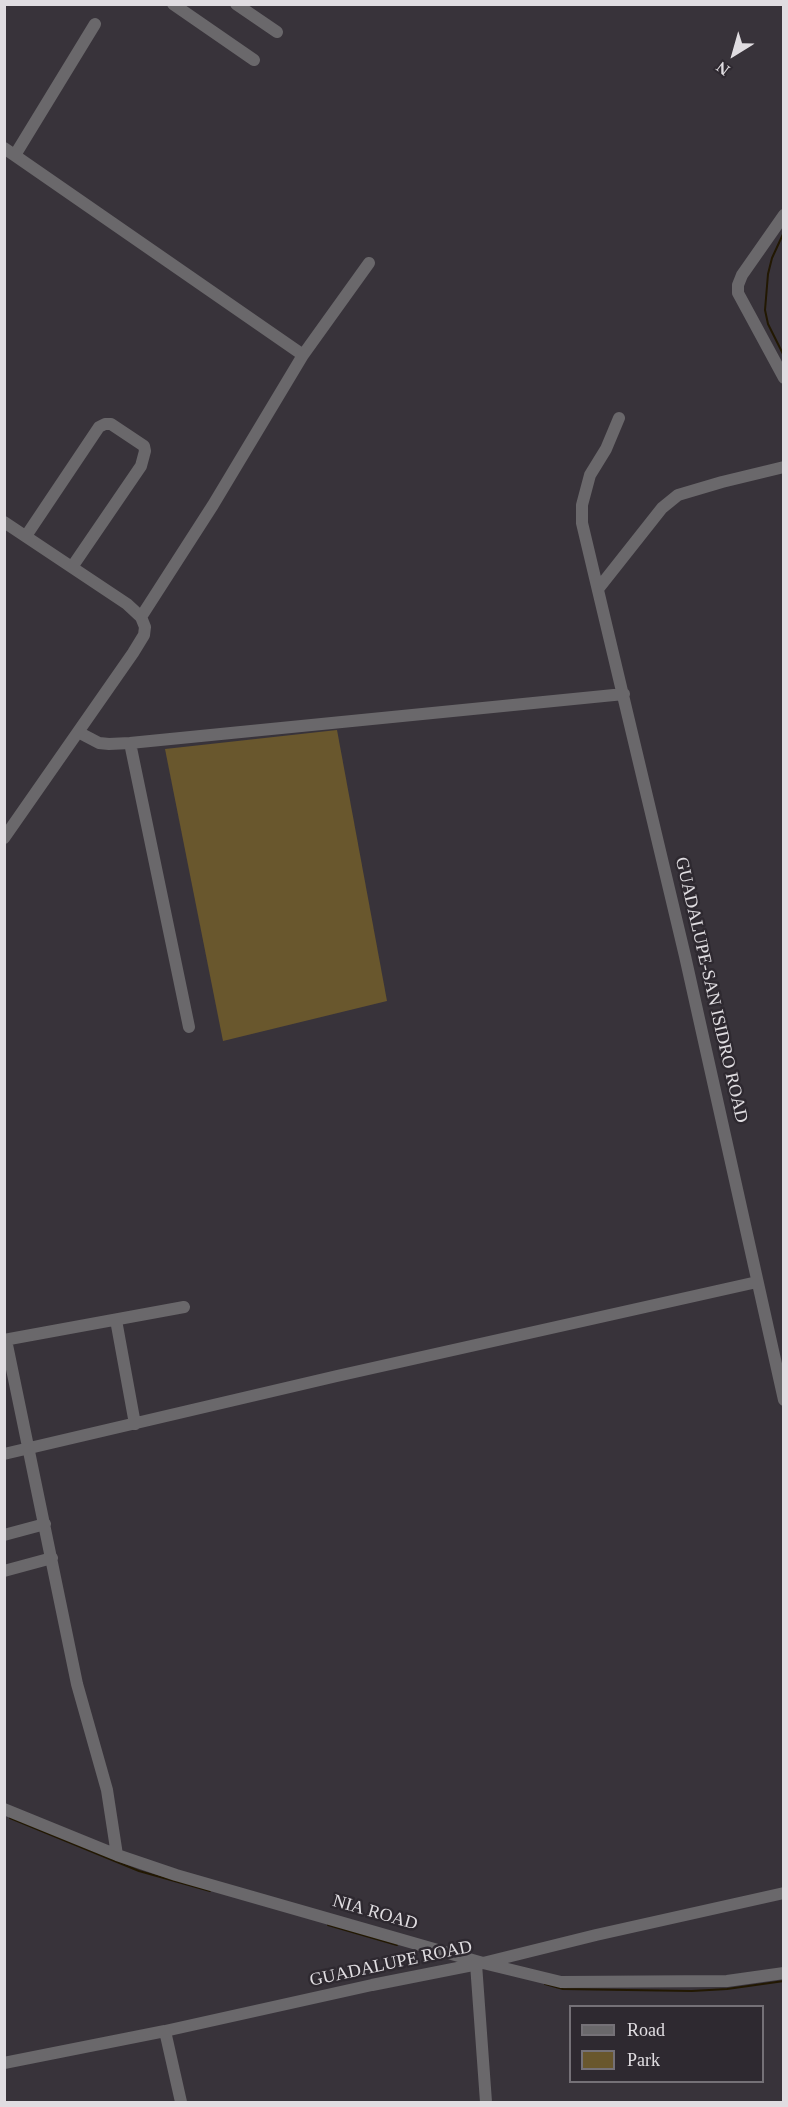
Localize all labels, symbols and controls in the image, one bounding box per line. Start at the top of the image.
north arrow [704,24,764,84]
text: N [713,59,733,79]
street label: GUADALUPE-SAN ISIDRO ROAD [670,855,752,1125]
street label: NIA ROAD [330,1891,420,1935]
street label: GUADALUPE ROAD [308,1936,474,1992]
legend [569,2005,764,2083]
text: Road [627,2020,665,2040]
text: Park [627,2050,660,2070]

